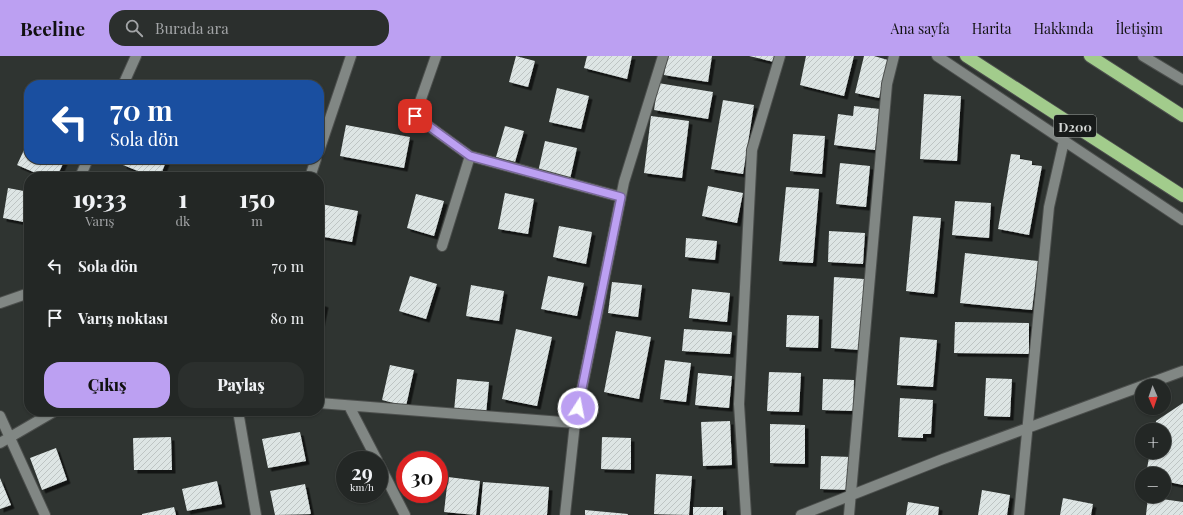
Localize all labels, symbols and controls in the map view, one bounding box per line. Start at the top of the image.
search box [109,10,389,46]
text: Beeline [20,15,85,41]
icon: search [123,17,145,39]
text: Burada ara [155,18,229,38]
text: Ana sayfa [890,19,950,38]
text: Harita [972,19,1011,38]
text: Hakkında [1033,19,1093,38]
text: İletişim [1115,19,1163,38]
text: 70 m [110,91,173,128]
icon: left [44,96,96,148]
pin [398,99,432,133]
icon: arrive [404,105,426,127]
road number: D200 [1054,115,1096,137]
text: Sola dön [110,127,179,151]
text: 19:33 [73,182,127,214]
text: 1 [178,182,188,214]
text: 150 [239,182,275,214]
text: Varış [85,212,114,229]
text: dk [176,212,190,229]
text: m [251,212,263,229]
icon: left [44,255,66,277]
text: Sola dön [78,256,138,276]
text: 70 m [272,256,304,276]
icon: arrive [44,307,66,329]
text: Varış noktası [78,308,168,328]
text: 80 m [270,308,304,328]
button: Çıkış [44,362,170,408]
button: Paylaş [178,362,304,408]
north arrow [1135,379,1171,415]
map controls [1135,379,1171,503]
position arrow [557,387,599,429]
button: + [1135,423,1171,459]
speed limit sign: 30 [396,451,448,503]
text: 29 [351,458,373,485]
button: − [1135,467,1171,503]
text: km/h [350,480,374,494]

